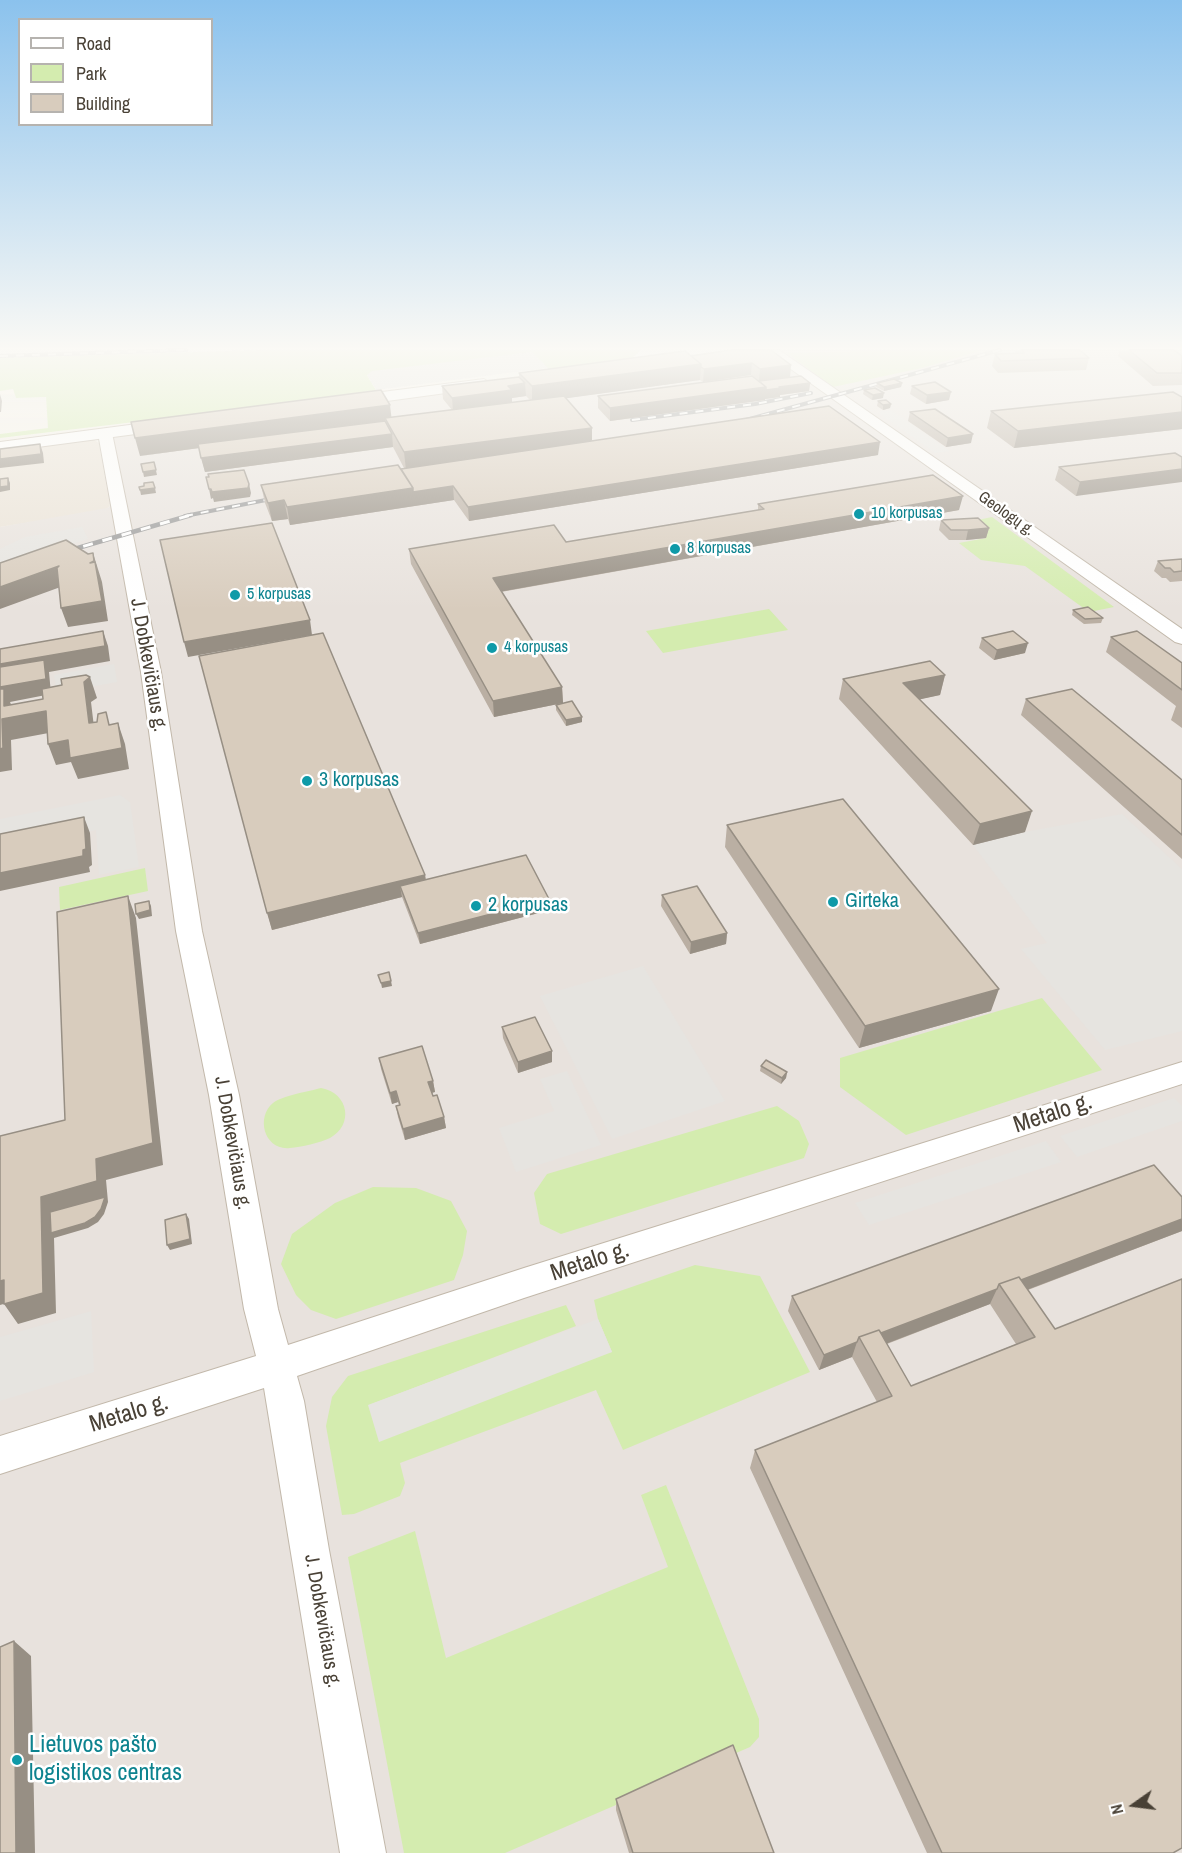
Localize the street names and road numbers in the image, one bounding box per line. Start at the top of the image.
street label: Geologų g. [974,488,1038,540]
street label: J. Dobkevičiaus g. [124,596,172,734]
street label: J. Dobkevičiaus g. [208,1074,256,1212]
street label: Metalo g. [1010,1088,1096,1140]
street label: Metalo g. [547,1236,633,1288]
street label: Metalo g. [86,1388,172,1440]
street label: J. Dobkevičiaus g. [298,1552,346,1690]

